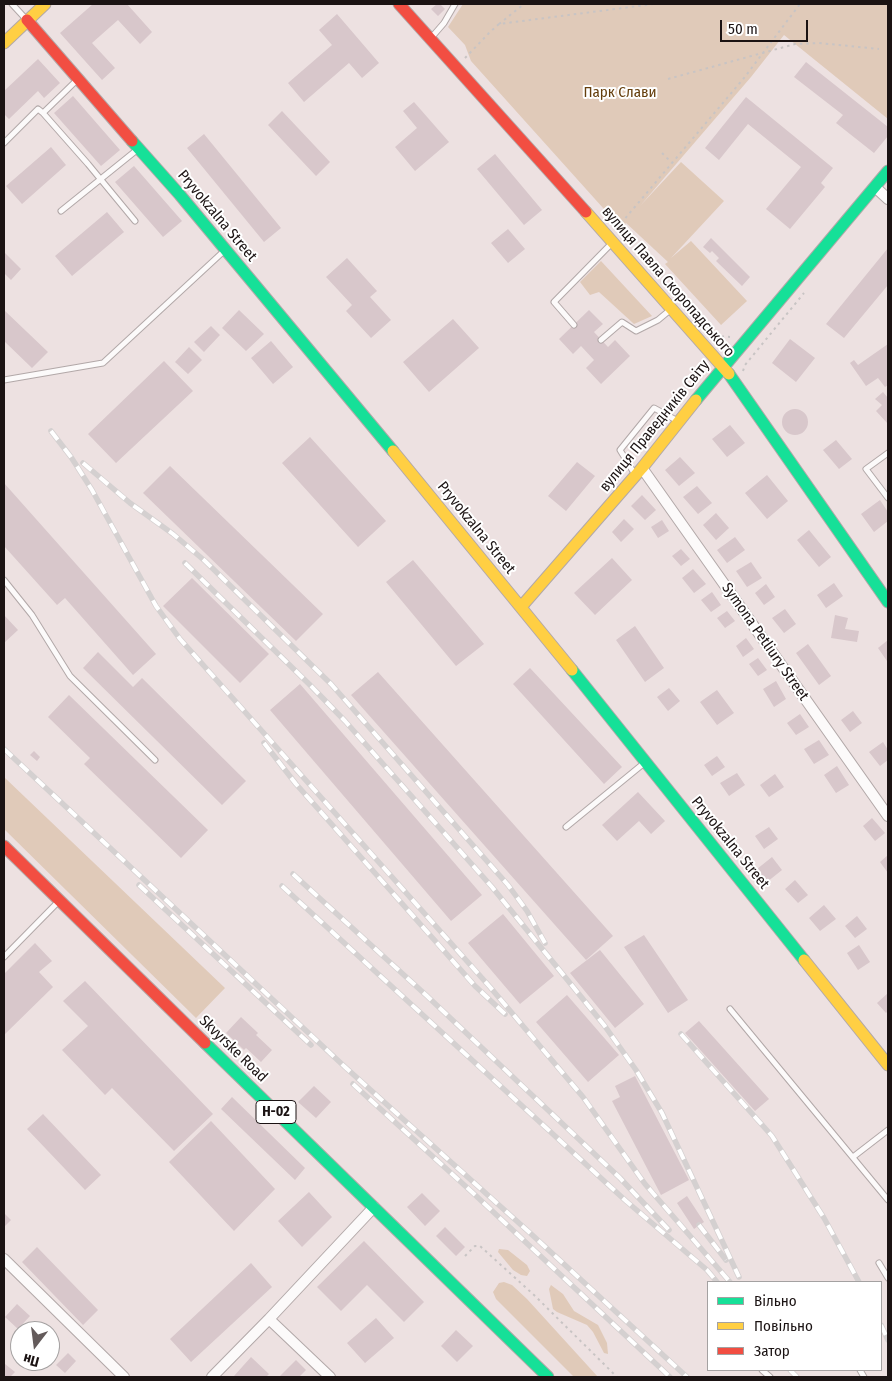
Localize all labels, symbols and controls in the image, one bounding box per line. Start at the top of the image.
scale bar [722,10,810,42]
text: 50 m [728,20,758,38]
park label: Парк Слави [583,84,657,102]
street label: Pryvokzalna Street [174,167,260,265]
street label: вулиця Павла Скоропадського [598,203,738,361]
street label: вулиця Праведників Світу [596,356,714,496]
street label: Pryvokzalna Street [433,478,519,578]
street label: Symona Petliury Street [718,580,812,704]
street label: Pryvokzalna Street [687,793,773,893]
street label: Skvyrske Road [195,1012,271,1086]
road number: Н-02 [256,1100,296,1124]
legend [707,1281,882,1371]
text: Вільно [754,1292,797,1310]
text: Повільно [754,1317,813,1335]
north arrow [10,1321,60,1371]
text: Затор [754,1342,790,1360]
text: Пн [21,1350,41,1370]

